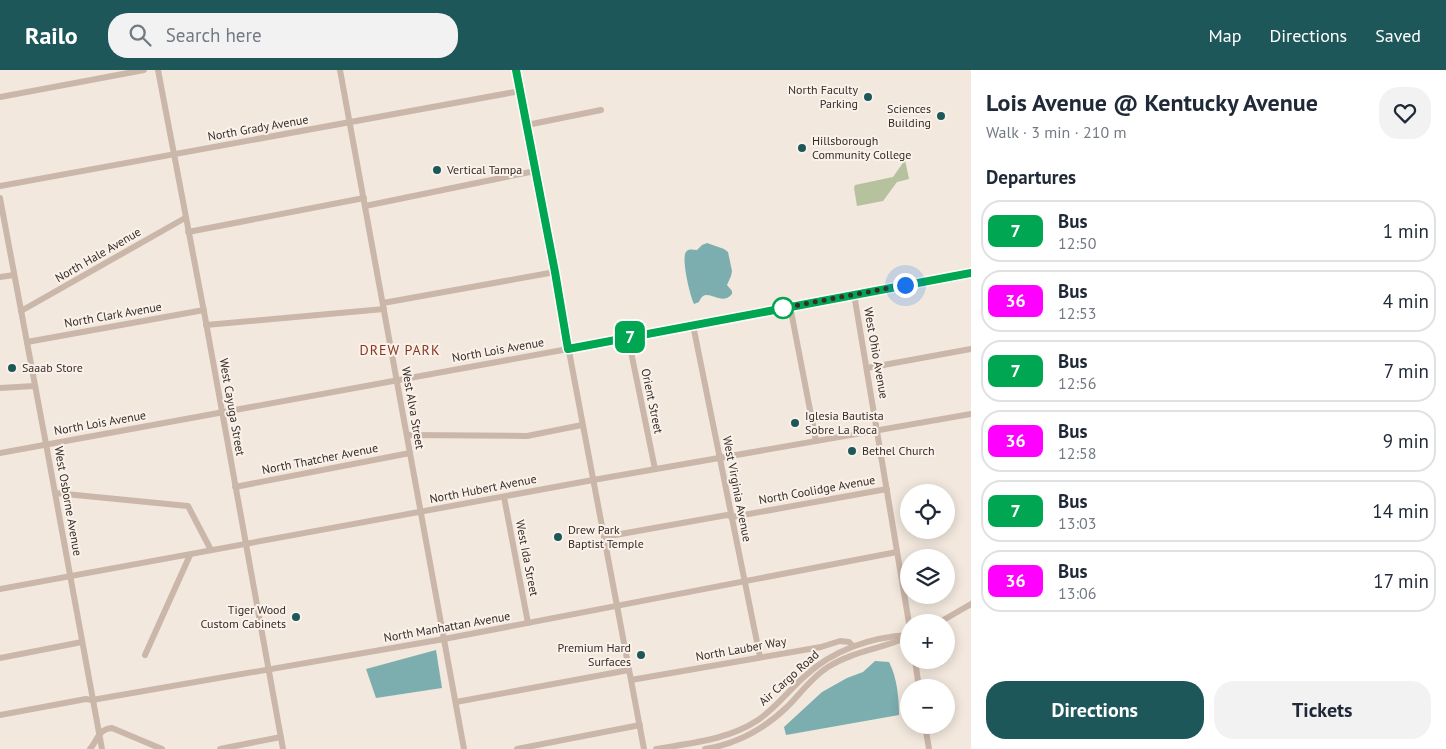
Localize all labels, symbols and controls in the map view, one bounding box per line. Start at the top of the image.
search box [108,13,458,58]
text: Railo [25,20,78,51]
icon: search [126,21,154,49]
text: Search here [166,23,262,47]
text: Map [1209,24,1241,47]
text: Directions [1269,24,1347,47]
text: Saved [1375,24,1421,47]
place label: North Faculty Parking [788,82,858,111]
text: Lois Avenue @ Kentucky Avenue [986,87,1318,118]
button: heart [1379,87,1431,139]
marker: North Faculty Parking [862,91,874,103]
place label: Sciences Building [887,101,931,130]
marker: Sciences Building [935,110,947,122]
street label: North Grady Avenue [206,111,309,144]
text: Walk · 3 min · 210 m [986,122,1126,142]
place label: Hillsborough Community College [812,133,911,162]
marker: Hillsborough Community College [796,142,808,154]
place label: Vertical Tampa [446,162,522,177]
marker: Vertical Tampa [431,164,443,176]
text: Departures [986,165,1076,189]
text: Bus [1058,209,1087,233]
text: 7 [1010,219,1021,242]
text: 1 min [1383,219,1429,243]
street label: North Hale Avenue [52,224,143,285]
text: 12:50 [1058,233,1096,253]
your location [893,273,918,298]
text: Bus [1058,279,1087,303]
text: 36 [1005,289,1026,312]
text: 4 min [1383,289,1429,313]
unlabelled marker [772,297,794,319]
street label: North Clark Avenue [63,299,163,330]
text: 12:53 [1058,303,1096,323]
street label: West Ohio Avenue [861,306,892,400]
line badge: 7 [614,321,646,353]
text: 7 [625,325,635,348]
street label: North Lois Avenue [451,334,545,365]
district label: DREW PARK [360,341,440,359]
text: Bus [1058,349,1087,373]
street label: West Cayuga Street [217,357,248,457]
text: 7 [1010,359,1021,382]
text: 7 min [1384,359,1429,383]
place label: Saaab Store [22,360,83,375]
marker: Saaab Store [6,362,18,374]
street label: West Alva Street [399,365,428,450]
street label: Orient Street [638,367,667,435]
text: 12:56 [1058,373,1096,393]
street label: North Lois Avenue [53,407,147,438]
place label: Iglesia Bautista Sobre La Roca [805,408,884,437]
marker: Iglesia Bautista Sobre La Roca [789,417,801,429]
text: Bus [1058,419,1087,443]
text: 36 [1005,429,1026,452]
text: 9 min [1383,429,1429,453]
street label: West Virginia Avenue [720,435,755,543]
street label: North Thatcher Avenue [261,440,379,477]
place label: Bethel Church [862,443,934,458]
text: 12:58 [1058,443,1096,463]
street label: West Osborne Avenue [51,445,86,557]
marker: Bethel Church [846,445,858,457]
street label: North Hubert Avenue [428,471,538,506]
street label: North Coolidge Avenue [757,472,876,507]
map controls [900,484,955,734]
button: locate [900,484,955,539]
text: Bus [1058,489,1087,513]
text: 7 [1010,499,1021,522]
text: 14 min [1372,499,1429,523]
text: 13:03 [1058,513,1096,533]
street label: West Ida Street [513,518,542,597]
place label: Drew Park Baptist Temple [568,522,644,551]
marker: Drew Park Baptist Temple [552,531,564,543]
button: layers [900,549,955,604]
text: Bus [1058,559,1087,583]
text: 36 [1005,569,1026,592]
text: 17 min [1373,569,1429,593]
text: 13:06 [1058,583,1096,603]
place label: Tiger Wood Custom Cabinets [200,602,286,631]
street label: North Manhattan Avenue [382,608,511,645]
marker: Tiger Wood Custom Cabinets [290,611,302,623]
button: + [900,614,955,669]
street label: North Lauber Way [694,633,788,664]
place label: Premium Hard Surfaces [558,640,631,669]
street label: Air Cargo Road [756,647,822,709]
marker: Premium Hard Surfaces [635,649,647,661]
button: − [900,679,955,734]
button: Directions [986,681,1204,739]
button: Tickets [1214,681,1431,739]

